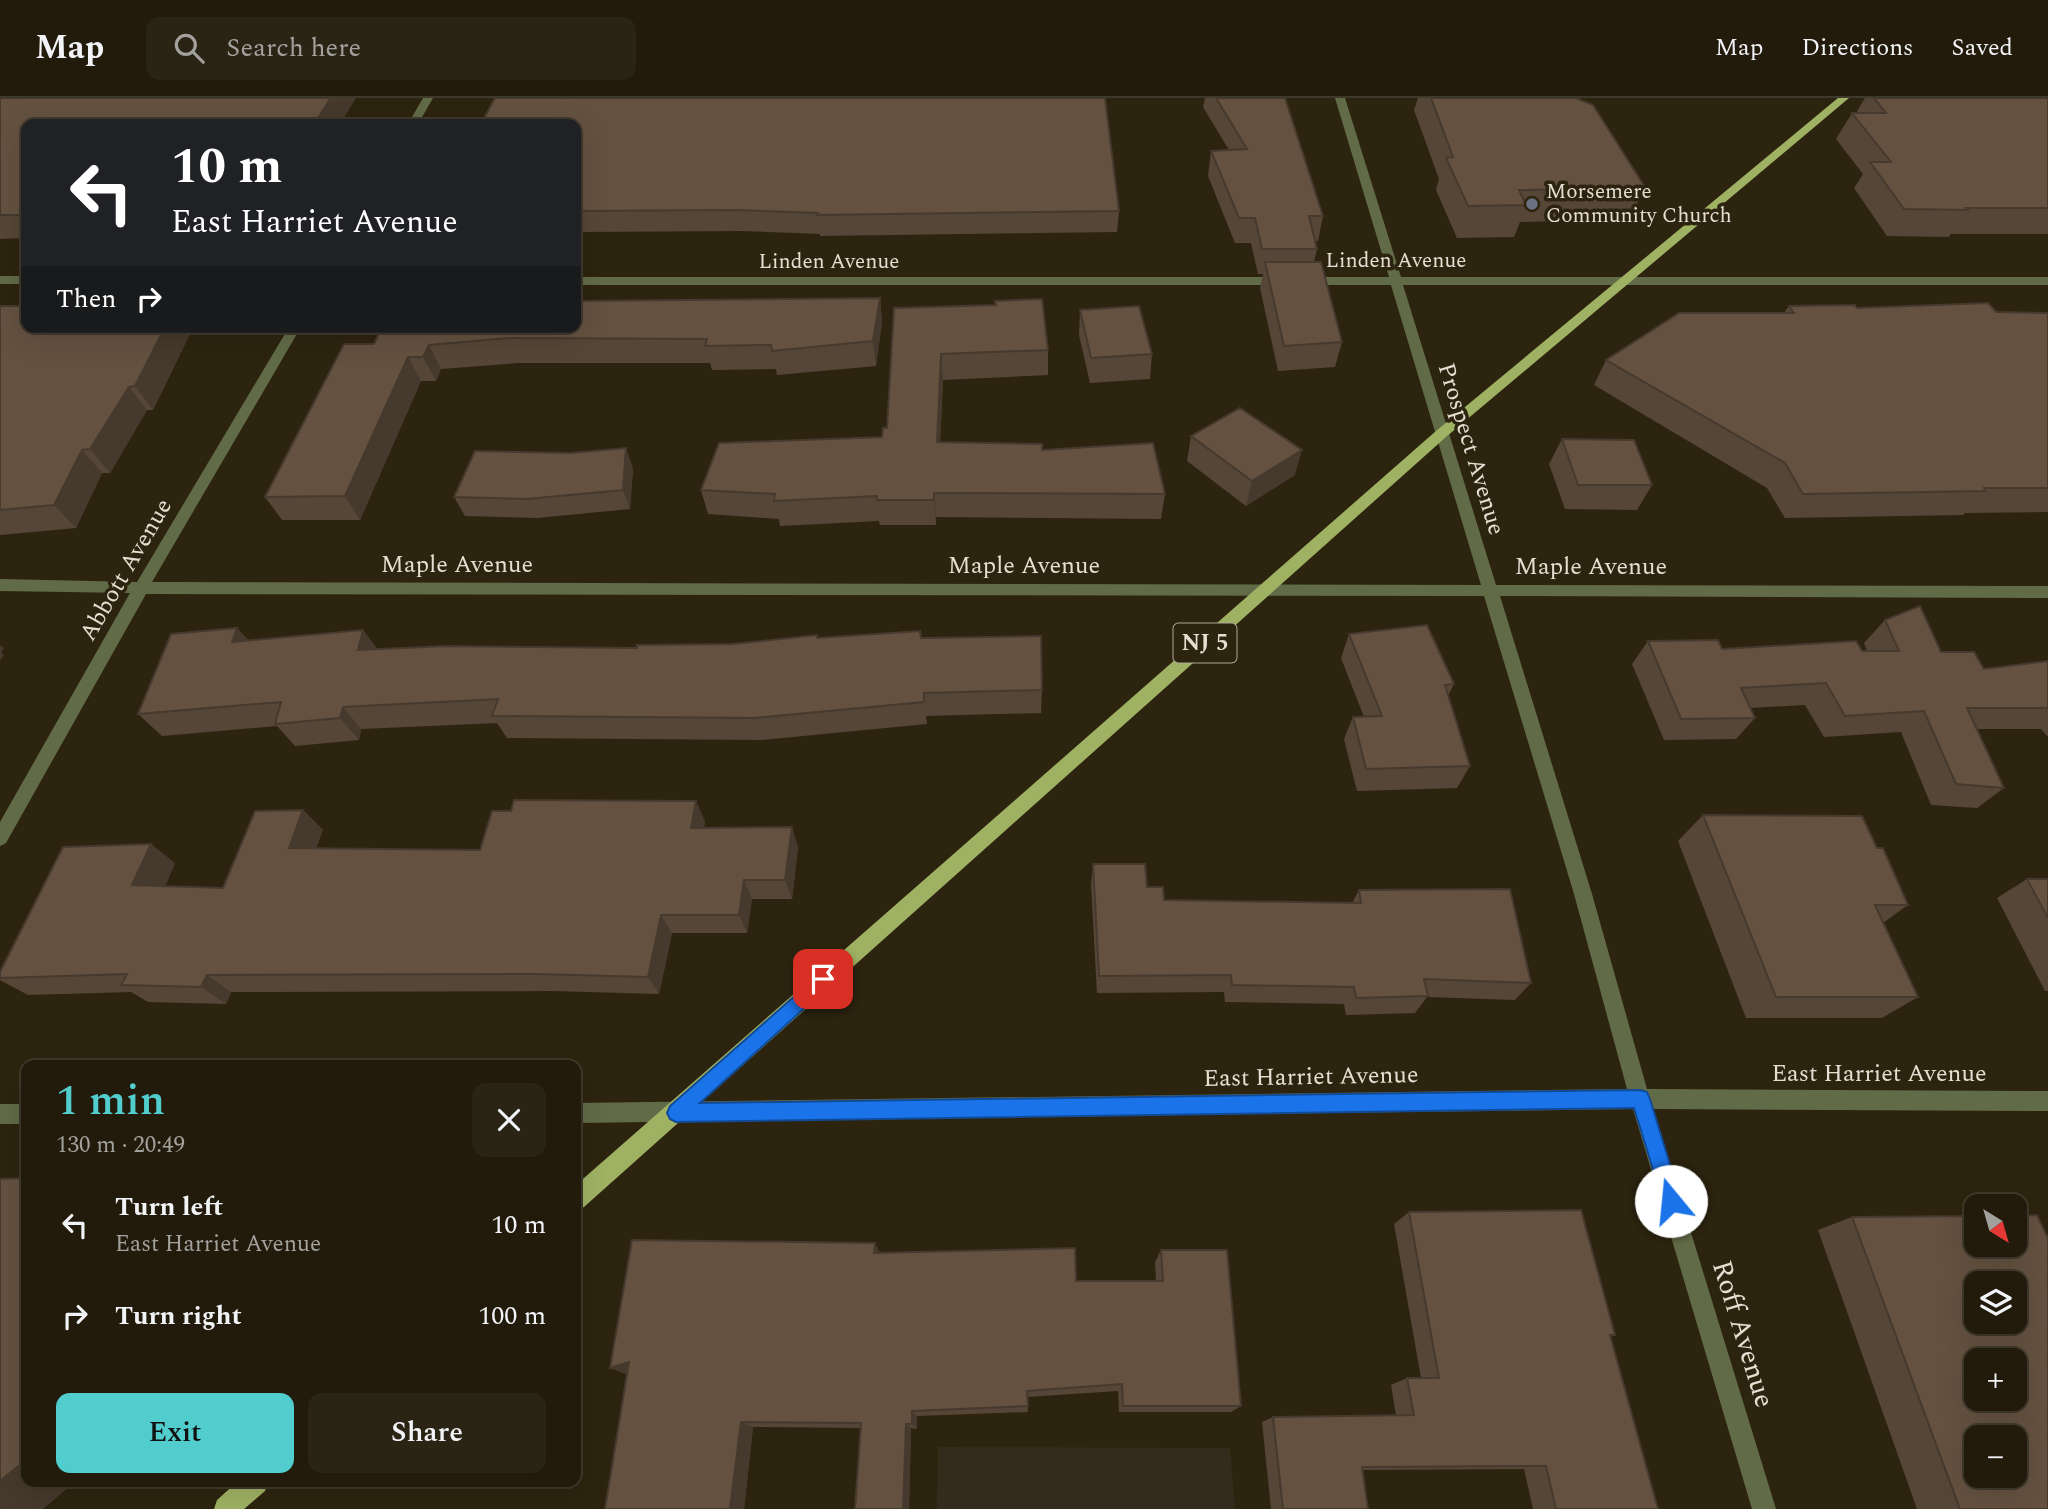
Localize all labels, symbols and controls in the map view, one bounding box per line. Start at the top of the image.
search box [146,17,636,80]
text: Map [35,23,104,73]
text: Search here [226,28,361,68]
icon: search [170,29,208,67]
text: Map [1715,30,1763,66]
text: Directions [1801,30,1913,66]
text: Saved [1951,30,2013,66]
text: 10 m [171,130,282,205]
icon: left [56,147,147,238]
place label: Morsemere Community Church [1546,176,1732,232]
marker: Morsemere Community Church [1524,196,1540,212]
text: East Harriet Avenue [171,198,458,247]
street label: Linden Avenue [1326,245,1466,277]
street label: Linden Avenue [759,246,899,278]
text: Then [56,279,116,319]
icon: right [130,280,168,318]
street label: Prospect Avenue [1428,358,1514,540]
street label: Abbott Avenue [71,492,181,648]
street label: Maple Avenue [381,547,533,583]
street label: Maple Avenue [948,548,1100,584]
street label: Maple Avenue [1515,549,1667,585]
road number: NJ 5 [1174,624,1236,663]
pin [793,949,853,1009]
icon: arrive [804,960,842,998]
street label: East Harriet Avenue [1771,1056,1987,1092]
street label: East Harriet Avenue [1203,1057,1419,1097]
text: 1 min [56,1070,165,1133]
button: close [472,1083,546,1157]
text: 130 m · 20:49 [56,1128,185,1163]
position arrow [1634,1164,1708,1238]
text: Turn left [115,1187,223,1227]
north arrow [1964,1194,2026,1256]
map controls [1964,1194,2027,1488]
text: 10 m [491,1205,546,1245]
icon: left [56,1206,94,1244]
text: East Harriet Avenue [115,1227,321,1262]
street label: Roff Avenue [1700,1255,1786,1413]
button: layers [1964,1271,2027,1334]
text: Turn right [115,1296,242,1336]
text: 100 m [478,1296,546,1336]
icon: right [56,1297,94,1335]
button: + [1964,1348,2027,1411]
button: Exit [56,1393,294,1473]
button: Share [308,1393,546,1473]
button: − [1964,1425,2027,1488]

